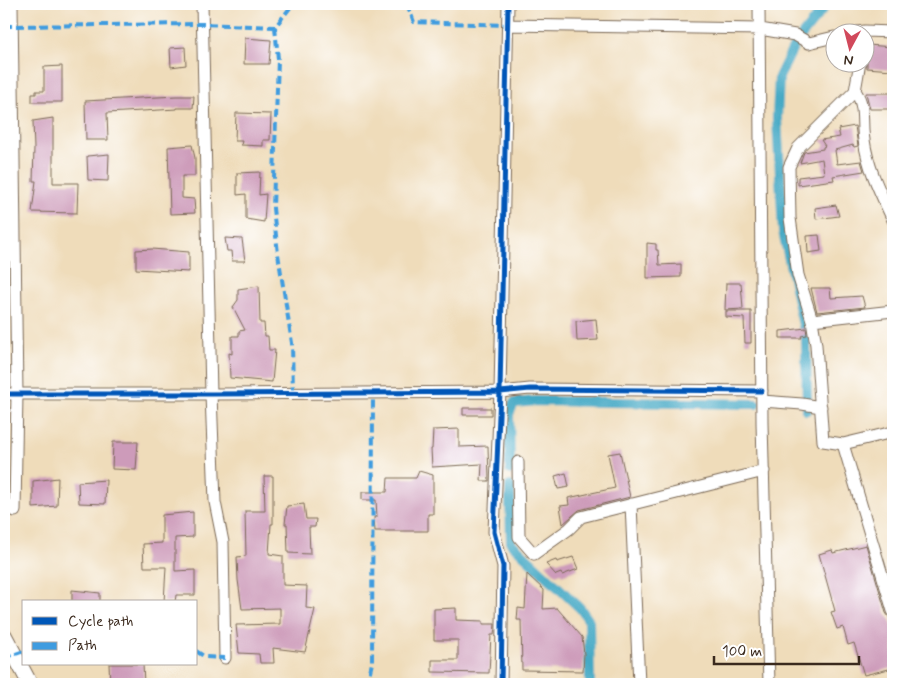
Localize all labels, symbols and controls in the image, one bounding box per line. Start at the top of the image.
north arrow [824,22,874,72]
text: N [843,50,854,69]
legend [22,600,198,666]
text: Cycle path [68,612,133,632]
scale bar [714,633,860,665]
text: Path [68,636,97,656]
text: 100 m [722,642,762,662]

